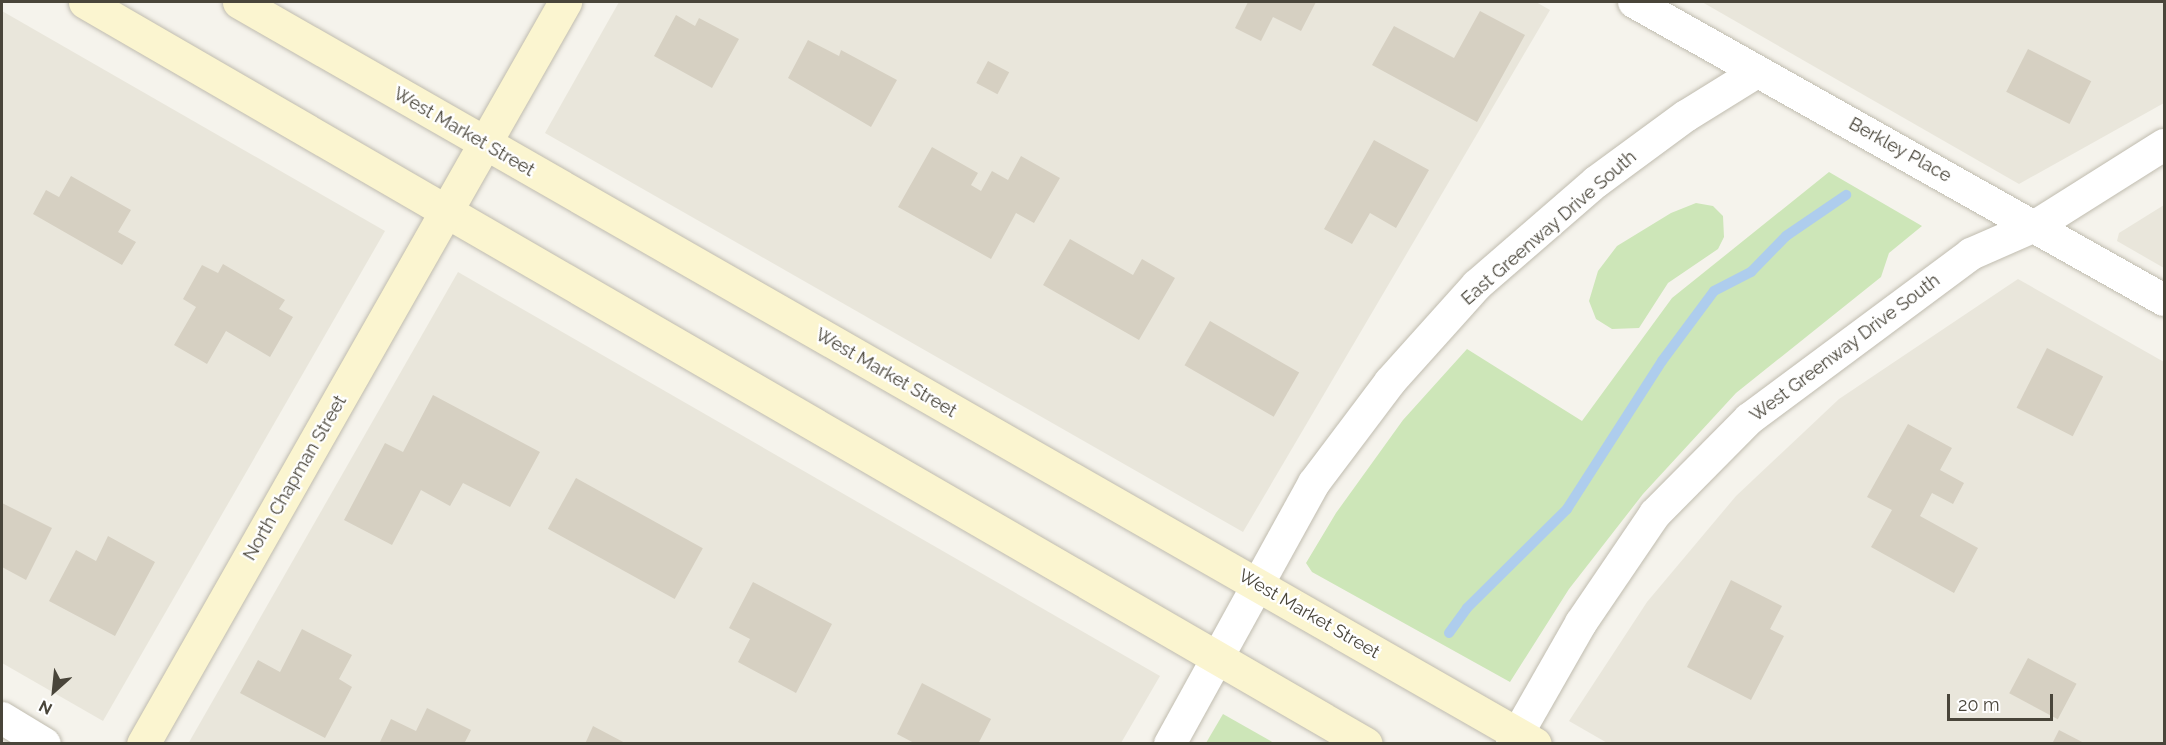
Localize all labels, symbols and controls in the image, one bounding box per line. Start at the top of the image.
street label: West Market Street [390,83,538,181]
street label: Berkley Place [1845,113,1955,187]
street label: East Greenway Drive South [1457,146,1641,310]
street label: West Greenway Drive South [1746,269,1944,427]
street label: West Market Street [812,324,960,422]
street label: North Chapman Street [239,392,351,564]
street label: West Market Street [1235,565,1383,663]
north arrow [24,661,84,721]
scale bar [1950,682,2056,720]
text: 20 m [1958,694,2000,715]
text: N [36,696,55,719]

